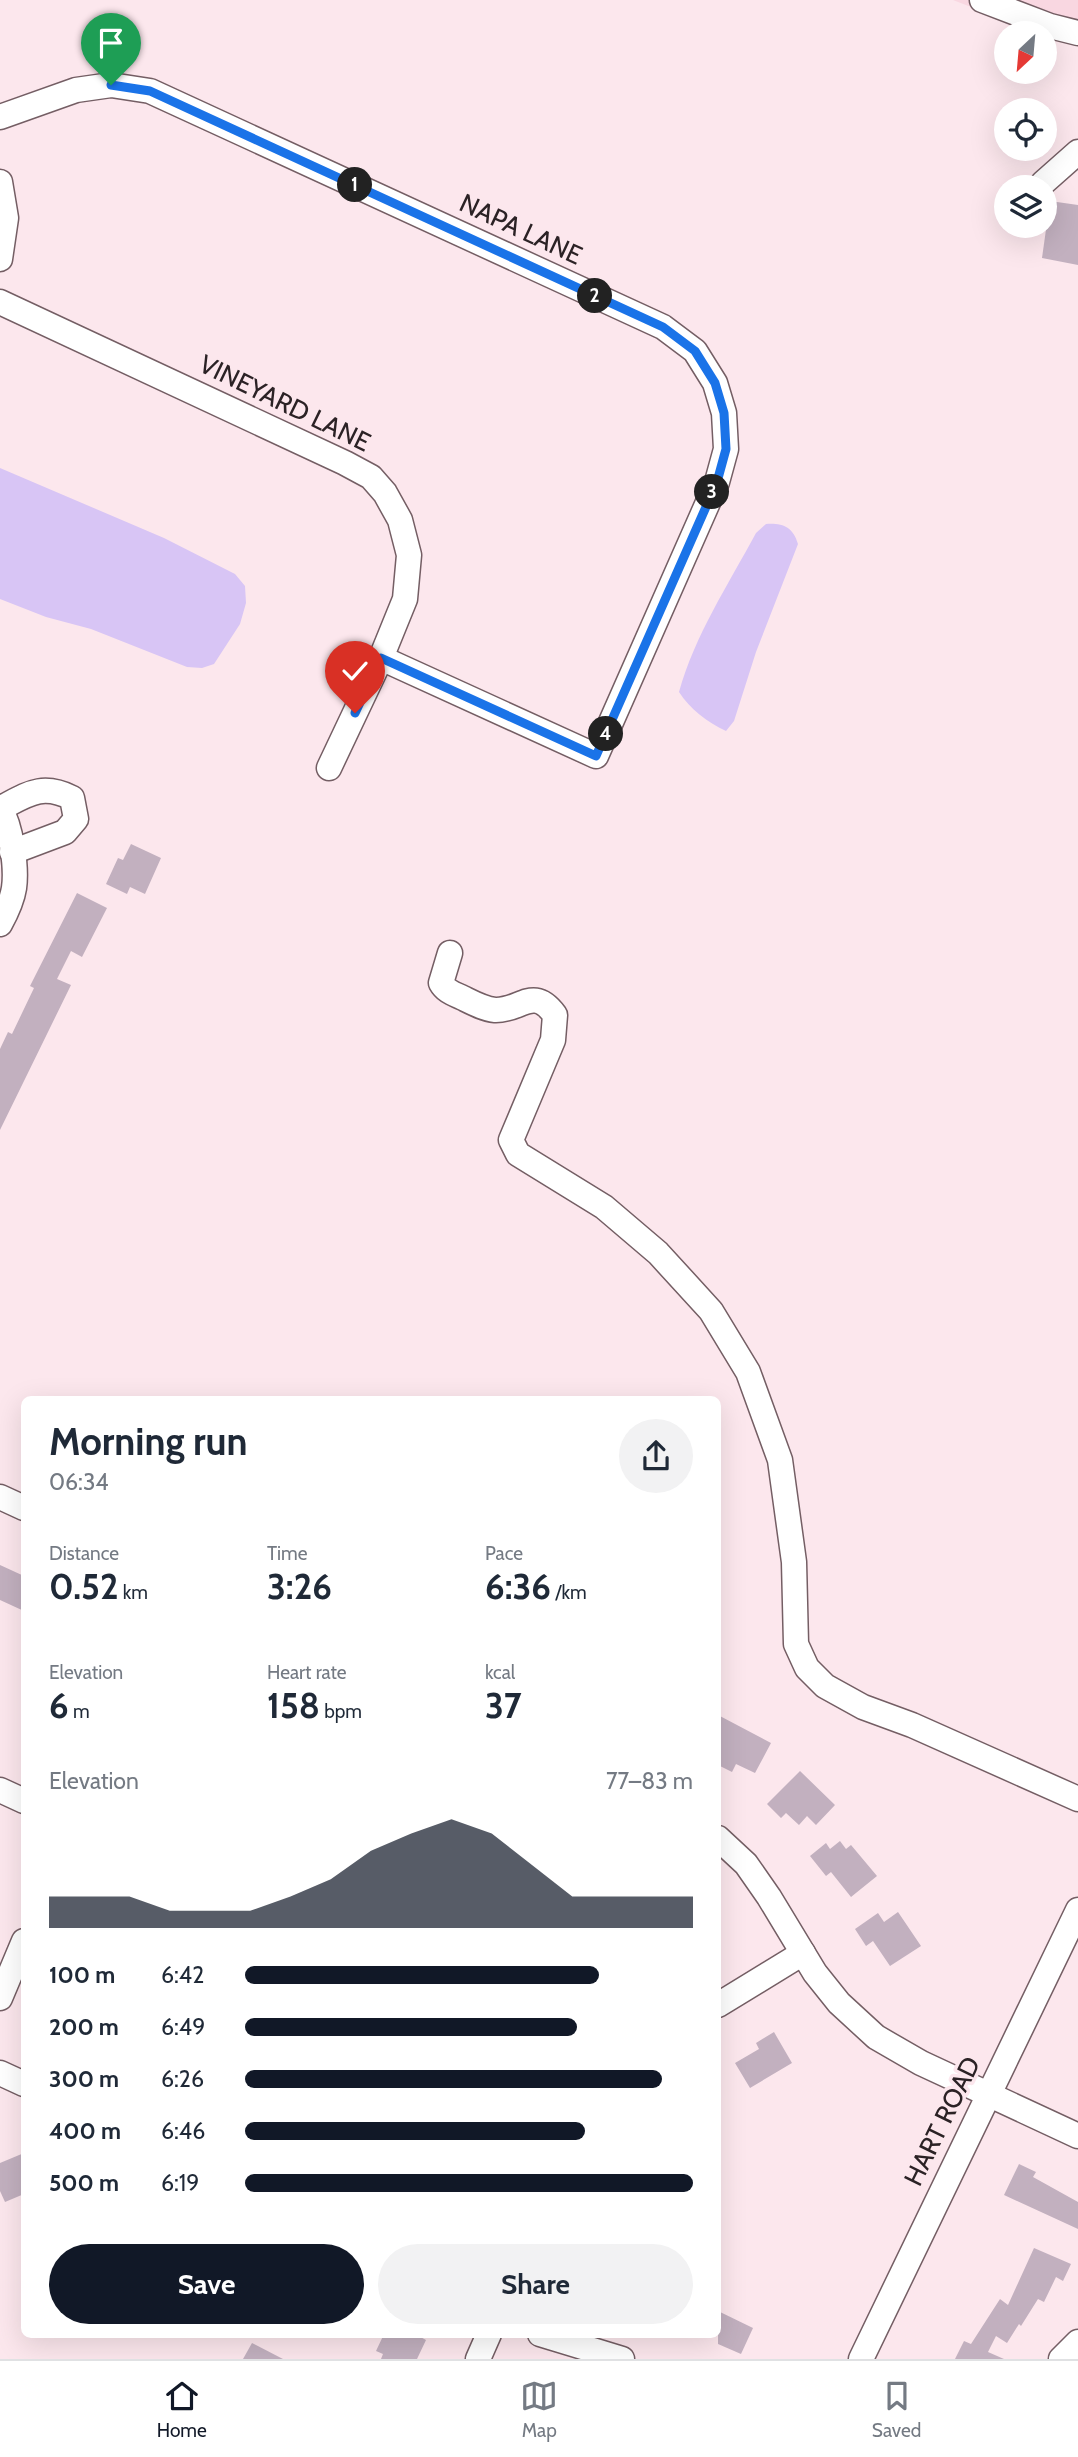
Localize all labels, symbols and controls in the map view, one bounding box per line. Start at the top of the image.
pin [81,13,141,85]
north arrow [994,21,1057,84]
map controls [994,21,1057,238]
icon: arrive [92,24,130,62]
button: locate [994,98,1057,161]
pin: 1 [338,168,372,202]
text: 1 [351,173,358,196]
button: layers [994,175,1057,238]
street label: NAPA LANE [455,187,587,271]
pin: 2 [578,278,612,314]
text: 2 [589,284,600,307]
street label: VINEYARD LANE [194,348,376,458]
pin: 3 [694,475,730,510]
text: 3 [706,480,717,503]
pin [325,641,385,713]
icon: check [336,652,374,690]
pin: 4 [588,716,624,752]
text: 4 [600,722,611,745]
text: Morning run [49,1418,248,1465]
button: share [619,1419,693,1493]
text: 06:34 [49,1468,109,1496]
text: Distance [49,1542,119,1565]
text: Time [267,1542,307,1565]
text: Pace [485,1542,523,1565]
text: 0.52 [49,1565,118,1608]
text: 3:26 [267,1565,332,1608]
text: 6:36 [485,1565,551,1608]
text: km [118,1581,148,1604]
text: /km [551,1581,587,1604]
text: Elevation [49,1661,123,1684]
text: Heart rate [267,1661,347,1684]
text: kcal [485,1661,515,1684]
text: 6 [49,1684,69,1727]
text: 158 [267,1684,320,1727]
text: 37 [485,1684,522,1727]
text: m [69,1700,90,1723]
text: bpm [320,1700,362,1723]
text: Elevation [49,1767,139,1795]
text: 77–83 m [606,1767,693,1795]
text: 100 m [49,1961,115,1989]
text: 6:42 [161,1961,204,1989]
text: 200 m [49,2013,119,2041]
text: 6:49 [161,2013,205,2041]
street label: HART ROAD [897,2051,987,2191]
text: 300 m [49,2065,119,2093]
text: 6:26 [161,2065,204,2093]
text: 400 m [49,2117,121,2145]
text: 6:46 [161,2117,205,2145]
text: 500 m [49,2169,119,2197]
text: 6:19 [161,2169,199,2197]
button: Save [49,2244,364,2324]
button: Share [378,2244,693,2324]
tab: Home [157,2377,207,2442]
tab: Map [520,2377,558,2442]
tab: Saved [872,2377,921,2442]

